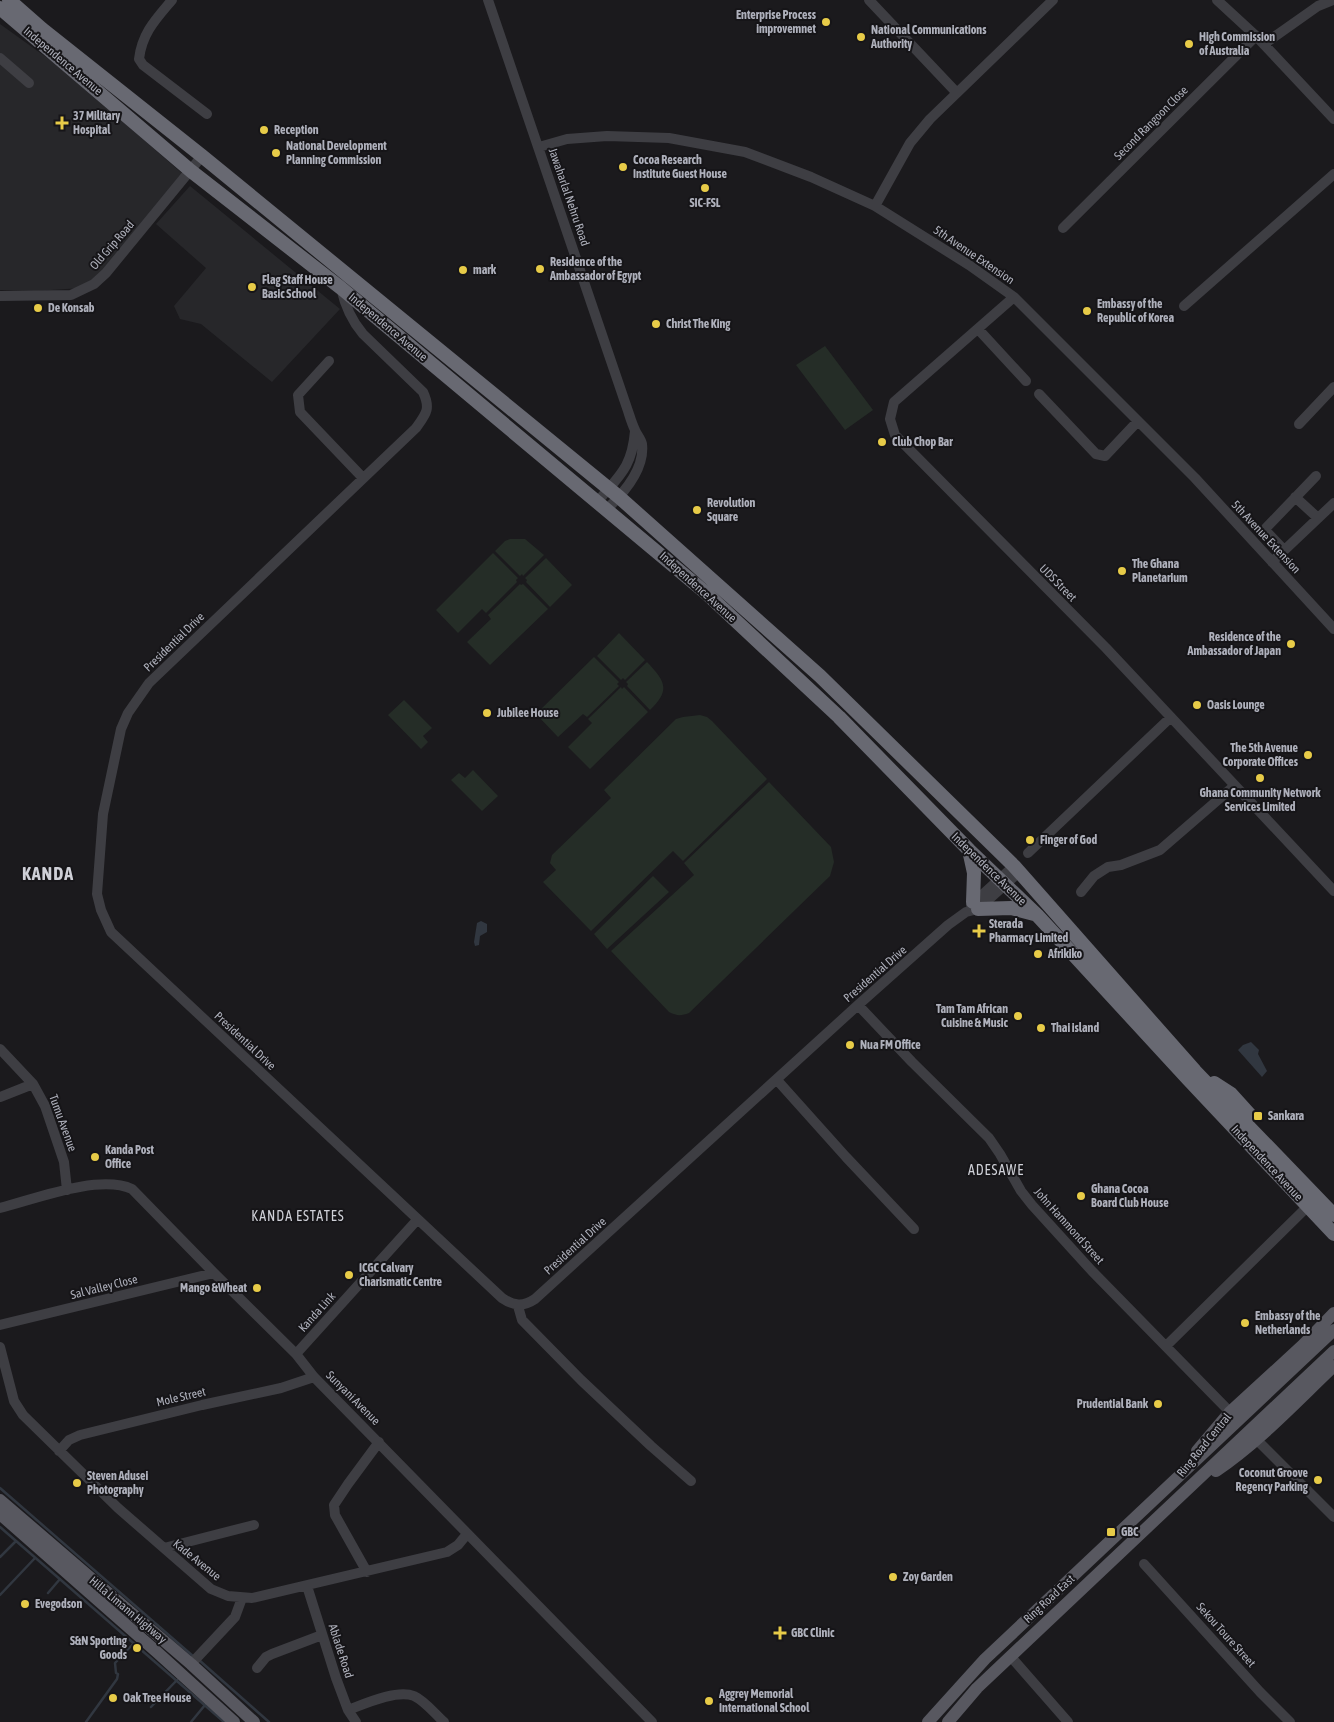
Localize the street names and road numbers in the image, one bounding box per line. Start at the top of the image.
street label: Independence Avenue [21,24,105,98]
street label: Second Rangoon Close [1111,83,1191,163]
street label: Jawaharlal Nehru Road [546,146,592,248]
street label: Old Grip Road [87,218,137,272]
street label: 5th Avenue Extension [931,223,1017,287]
street label: Independence Avenue [346,290,430,364]
street label: 5th Avenue Extension [1229,498,1303,576]
street label: Independence Avenue [657,549,739,625]
street label: UDS Street [1036,561,1080,605]
street label: Presidential Drive [141,610,207,674]
street label: Independence Avenue [949,830,1029,908]
street label: Presidential Drive [841,943,909,1005]
street label: Presidential Drive [211,1009,279,1073]
street label: Tumu Avenue [46,1093,80,1153]
street label: Independence Avenue [1228,1122,1306,1204]
street label: John Hammond Street [1031,1185,1107,1267]
street label: Presidential Drive [541,1214,609,1278]
street label: Sal Valley Close [69,1272,139,1302]
street label: Kanda Link [296,1289,339,1335]
street label: Sunyani Avenue [323,1368,383,1428]
street label: Mole Street [155,1384,208,1409]
street label: Ring Road Central [1174,1410,1235,1480]
street label: Kade Avenue [170,1537,224,1583]
street label: Ring Road East [1021,1572,1078,1626]
street label: Hilla Limann Highway [87,1574,170,1646]
street label: Sekou Toure Street [1194,1600,1259,1670]
street label: Ablade Road [326,1622,356,1680]

